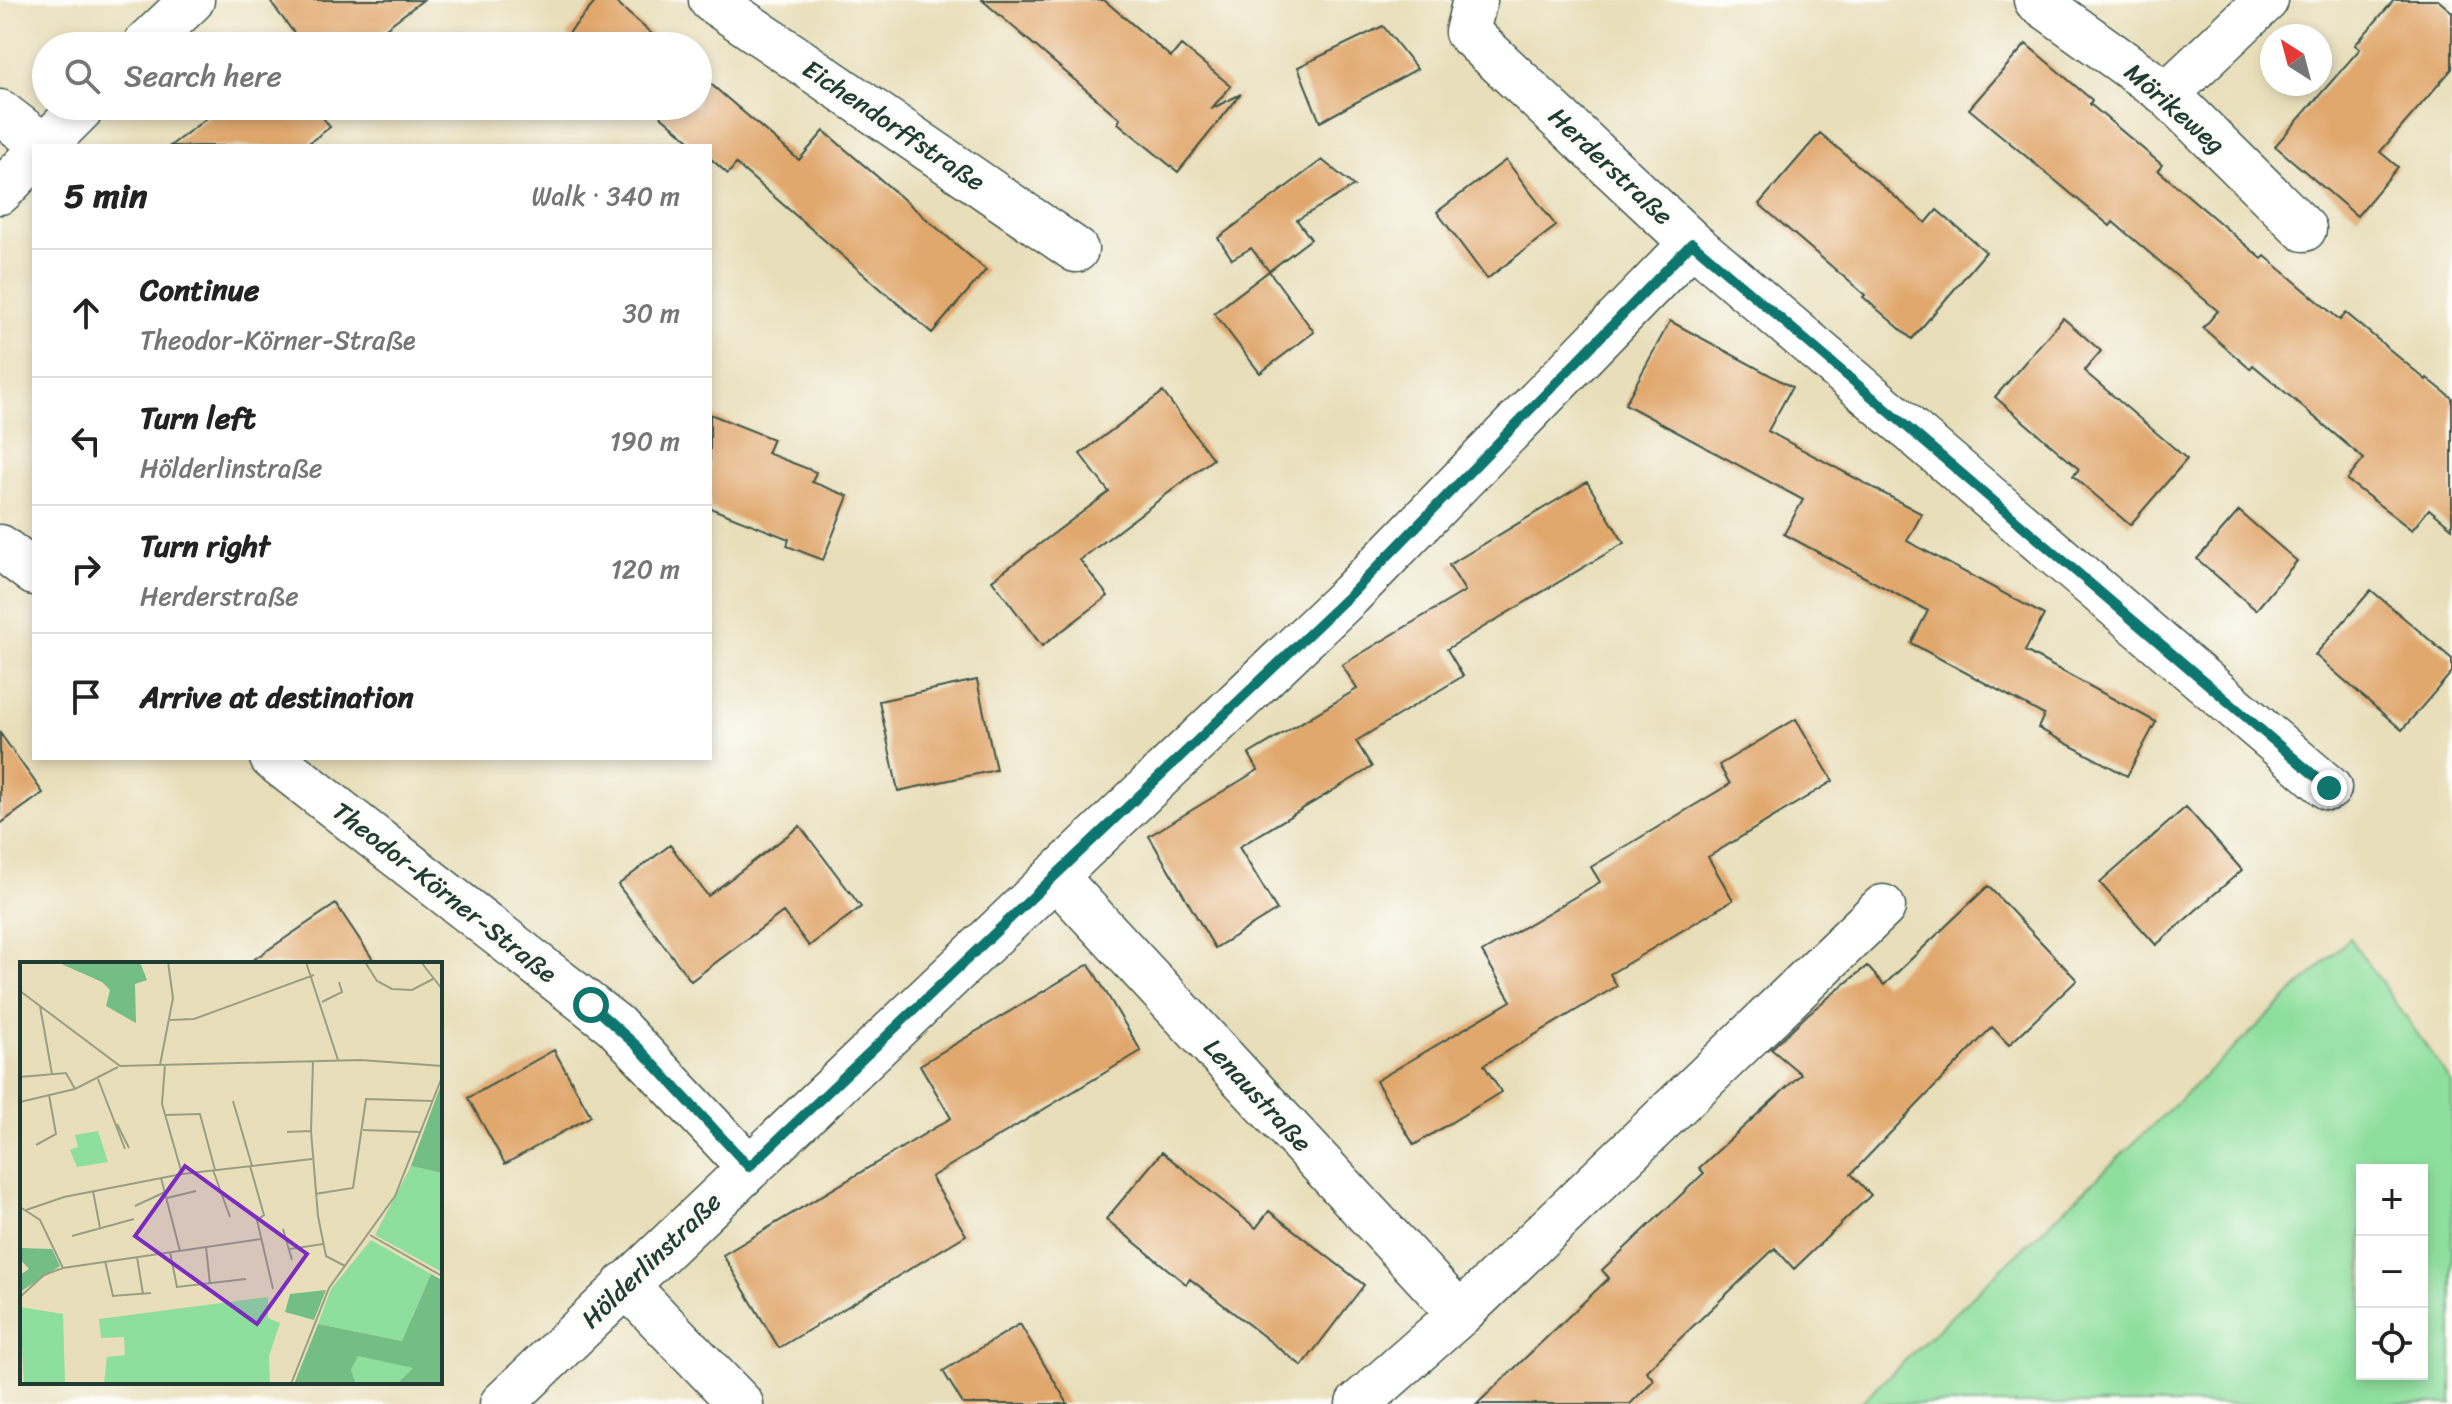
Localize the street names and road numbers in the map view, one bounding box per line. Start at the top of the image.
street label: Eichendorffstraße [793,46,995,204]
street label: Mörikeweg [2113,50,2237,166]
street label: Herderstraße [1537,95,1685,237]
street label: Theodor-Körner-Straße [322,789,568,995]
street label: Lenaustraße [1192,1027,1324,1163]
street label: Hölderlinstraße [569,1180,733,1340]

